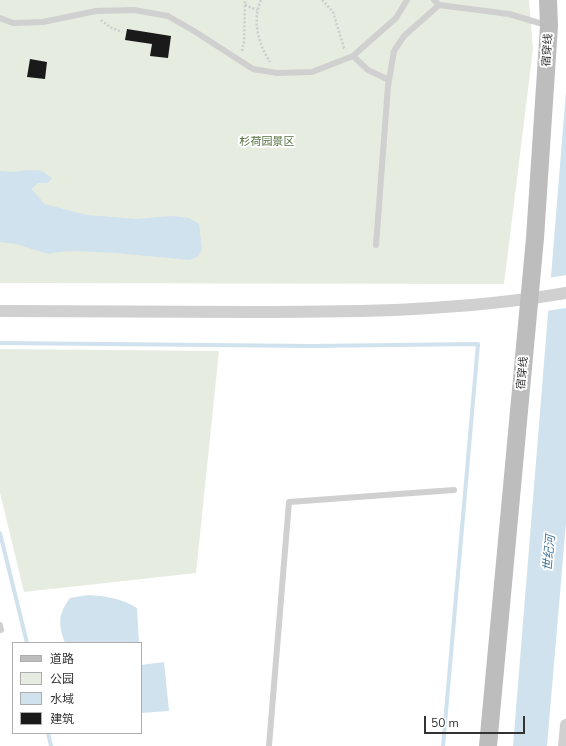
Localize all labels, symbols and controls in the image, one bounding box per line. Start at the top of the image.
street label: 宿穿线 [540,33,556,67]
park label: 杉荷园景区 [240,135,294,149]
street label: 宿穿线 [515,356,531,390]
water label: 世纪河 [541,534,559,572]
legend [12,642,142,734]
text: 道路 [50,651,74,667]
text: 公园 [50,671,74,687]
text: 水域 [50,691,74,707]
scale bar [426,708,527,734]
text: 建筑 [50,711,74,727]
text: 50 m [431,715,459,731]

